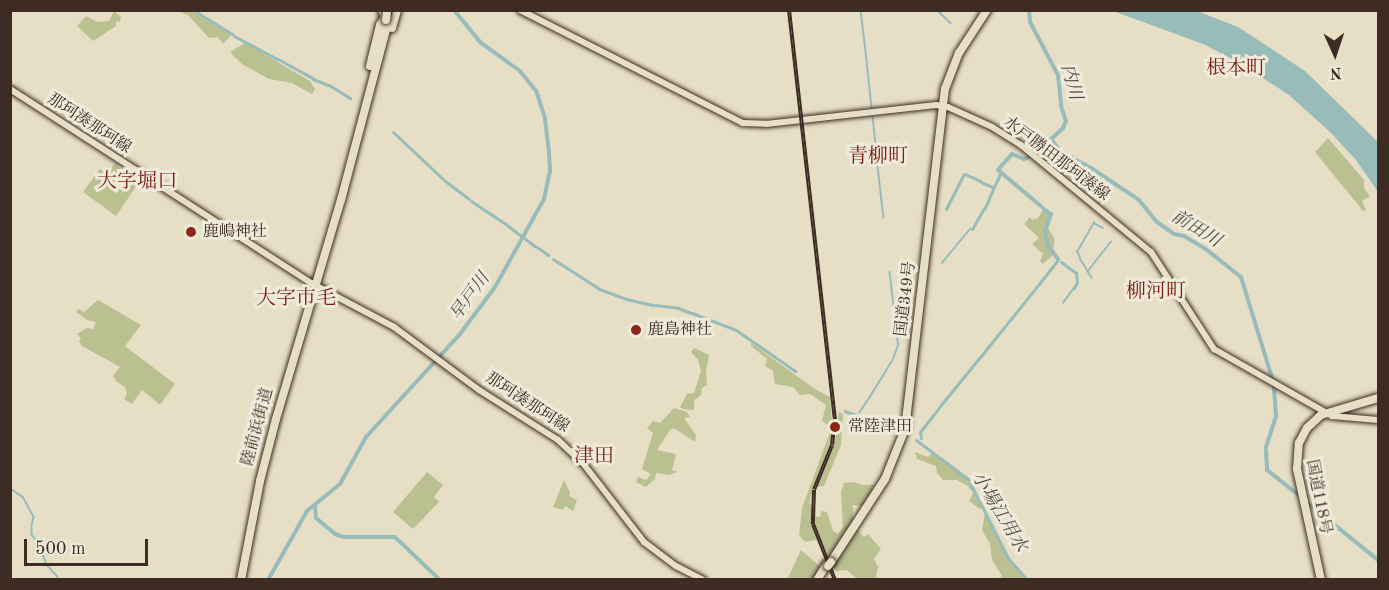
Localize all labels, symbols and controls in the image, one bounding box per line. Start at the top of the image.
north arrow [1305,24,1365,84]
district label: 根本町 [1206,57,1266,81]
water label: 内川 [1056,62,1086,102]
text: N [1329,64,1342,80]
street label: 那珂湊那珂線 [44,90,134,158]
street label: 水戸勝田那珂湊線 [999,113,1113,205]
district label: 青柳町 [848,145,908,169]
district label: 大字堀口 [97,170,177,194]
water label: 前田川 [1167,206,1225,252]
place label: 鹿嶋神社 [203,222,267,242]
marker: 鹿嶋神社 [184,225,198,239]
street label: 国道349号 [892,260,920,338]
water label: 早戸川 [445,269,495,325]
district label: 柳河町 [1126,280,1186,304]
district label: 大字市毛 [256,287,336,311]
place label: 鹿島神社 [648,320,712,340]
marker: 鹿島神社 [629,323,643,337]
street label: 那珂湊那珂線 [482,369,572,437]
street label: 陸前浜街道 [238,386,278,468]
place label: 常陸津田 [848,417,912,437]
marker: 常陸津田 [826,418,844,436]
district label: 津田 [574,445,614,469]
street label: 国道118号 [1301,458,1335,536]
water label: 小場江用水 [967,468,1031,556]
scale bar [27,527,152,565]
text: 500 m [35,540,86,558]

